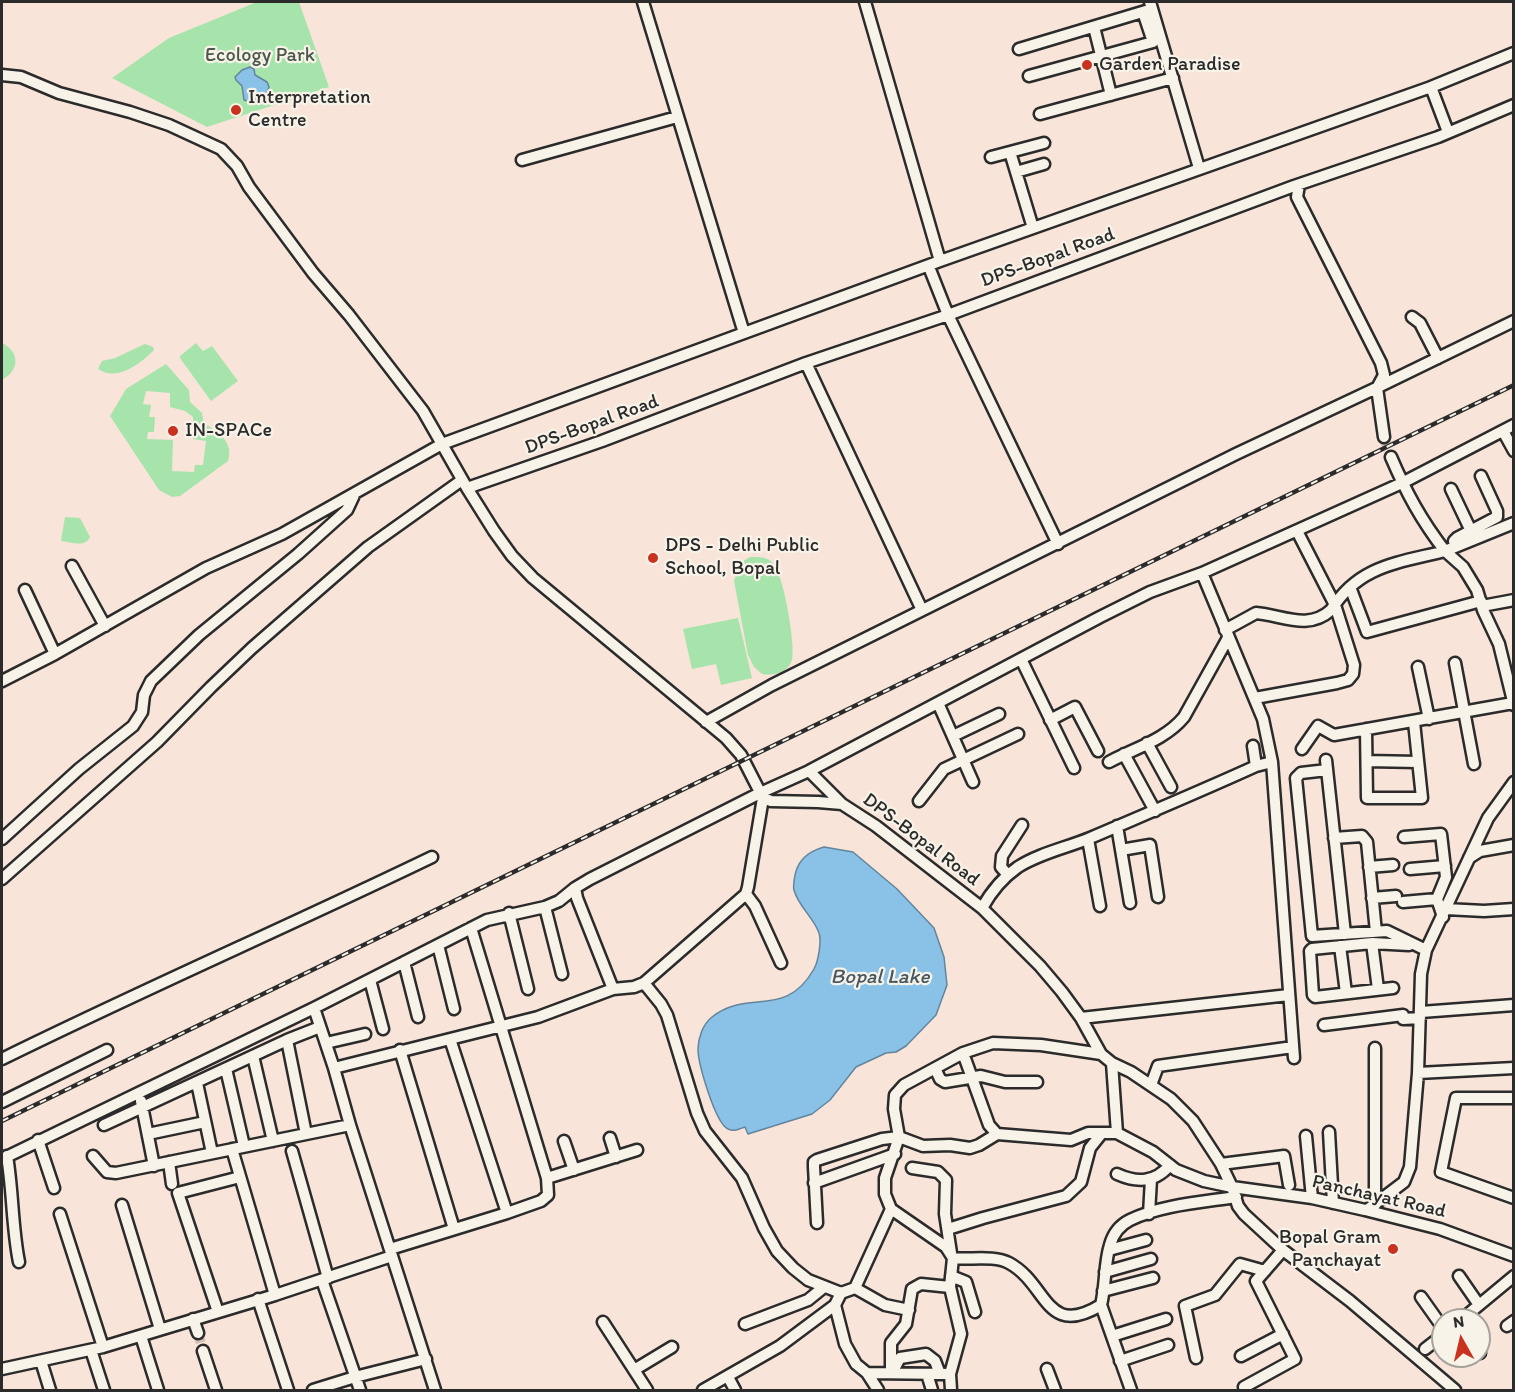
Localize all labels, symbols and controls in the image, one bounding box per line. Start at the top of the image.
park label: Ecology Park [205,44,315,68]
place label: Garden Paradise [1099,53,1240,77]
marker: Garden Paradise [1080,58,1094,72]
place label: Interpretation Centre [248,86,371,133]
marker: Interpretation Centre [229,103,243,117]
street label: DPS-Bopal Road [978,223,1118,293]
street label: DPS-Bopal Road [522,390,662,460]
place label: IN-SPACe [185,419,272,443]
marker: IN-SPACe [166,424,180,438]
place label: DPS - Delhi Public School, Bopal [665,534,819,581]
marker: DPS - Delhi Public School, Bopal [646,551,660,565]
street label: DPS-Bopal Road [858,788,984,892]
water label: Bopal Lake [831,965,929,991]
street label: Panchayat Road [1310,1170,1448,1224]
place label: Bopal Gram Panchayat [1279,1226,1381,1273]
marker: Bopal Gram Panchayat [1386,1242,1400,1256]
north arrow [1431,1308,1491,1368]
text: N [1452,1312,1465,1332]

